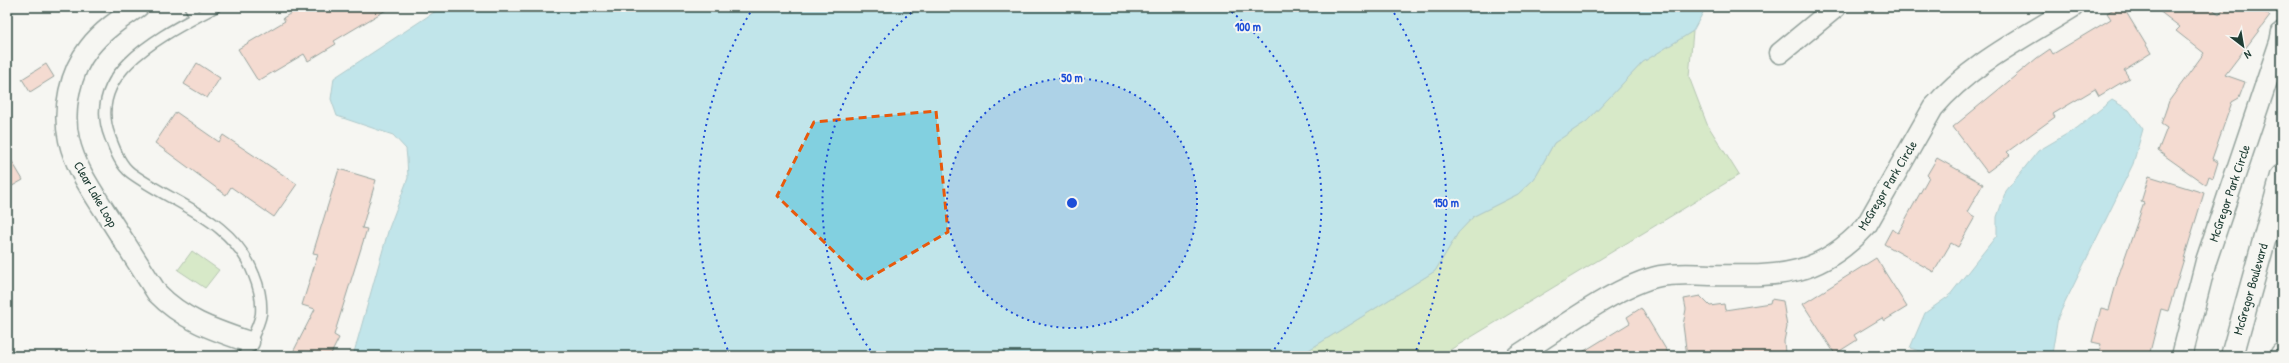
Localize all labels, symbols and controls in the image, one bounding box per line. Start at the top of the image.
text: 100 m [1235,18,1261,35]
north arrow [2223,26,2263,66]
text: N [2242,47,2254,62]
text: 50 m [1061,69,1083,86]
street label: McGregor Park Circle [1853,137,1921,233]
street label: McGregor Park Circle [2204,142,2254,244]
street label: Clear Lake Loop [70,158,122,231]
text: 150 m [1433,194,1459,211]
centre of rings [1065,196,1079,210]
street label: McGregor Boulevard [2228,241,2272,337]

